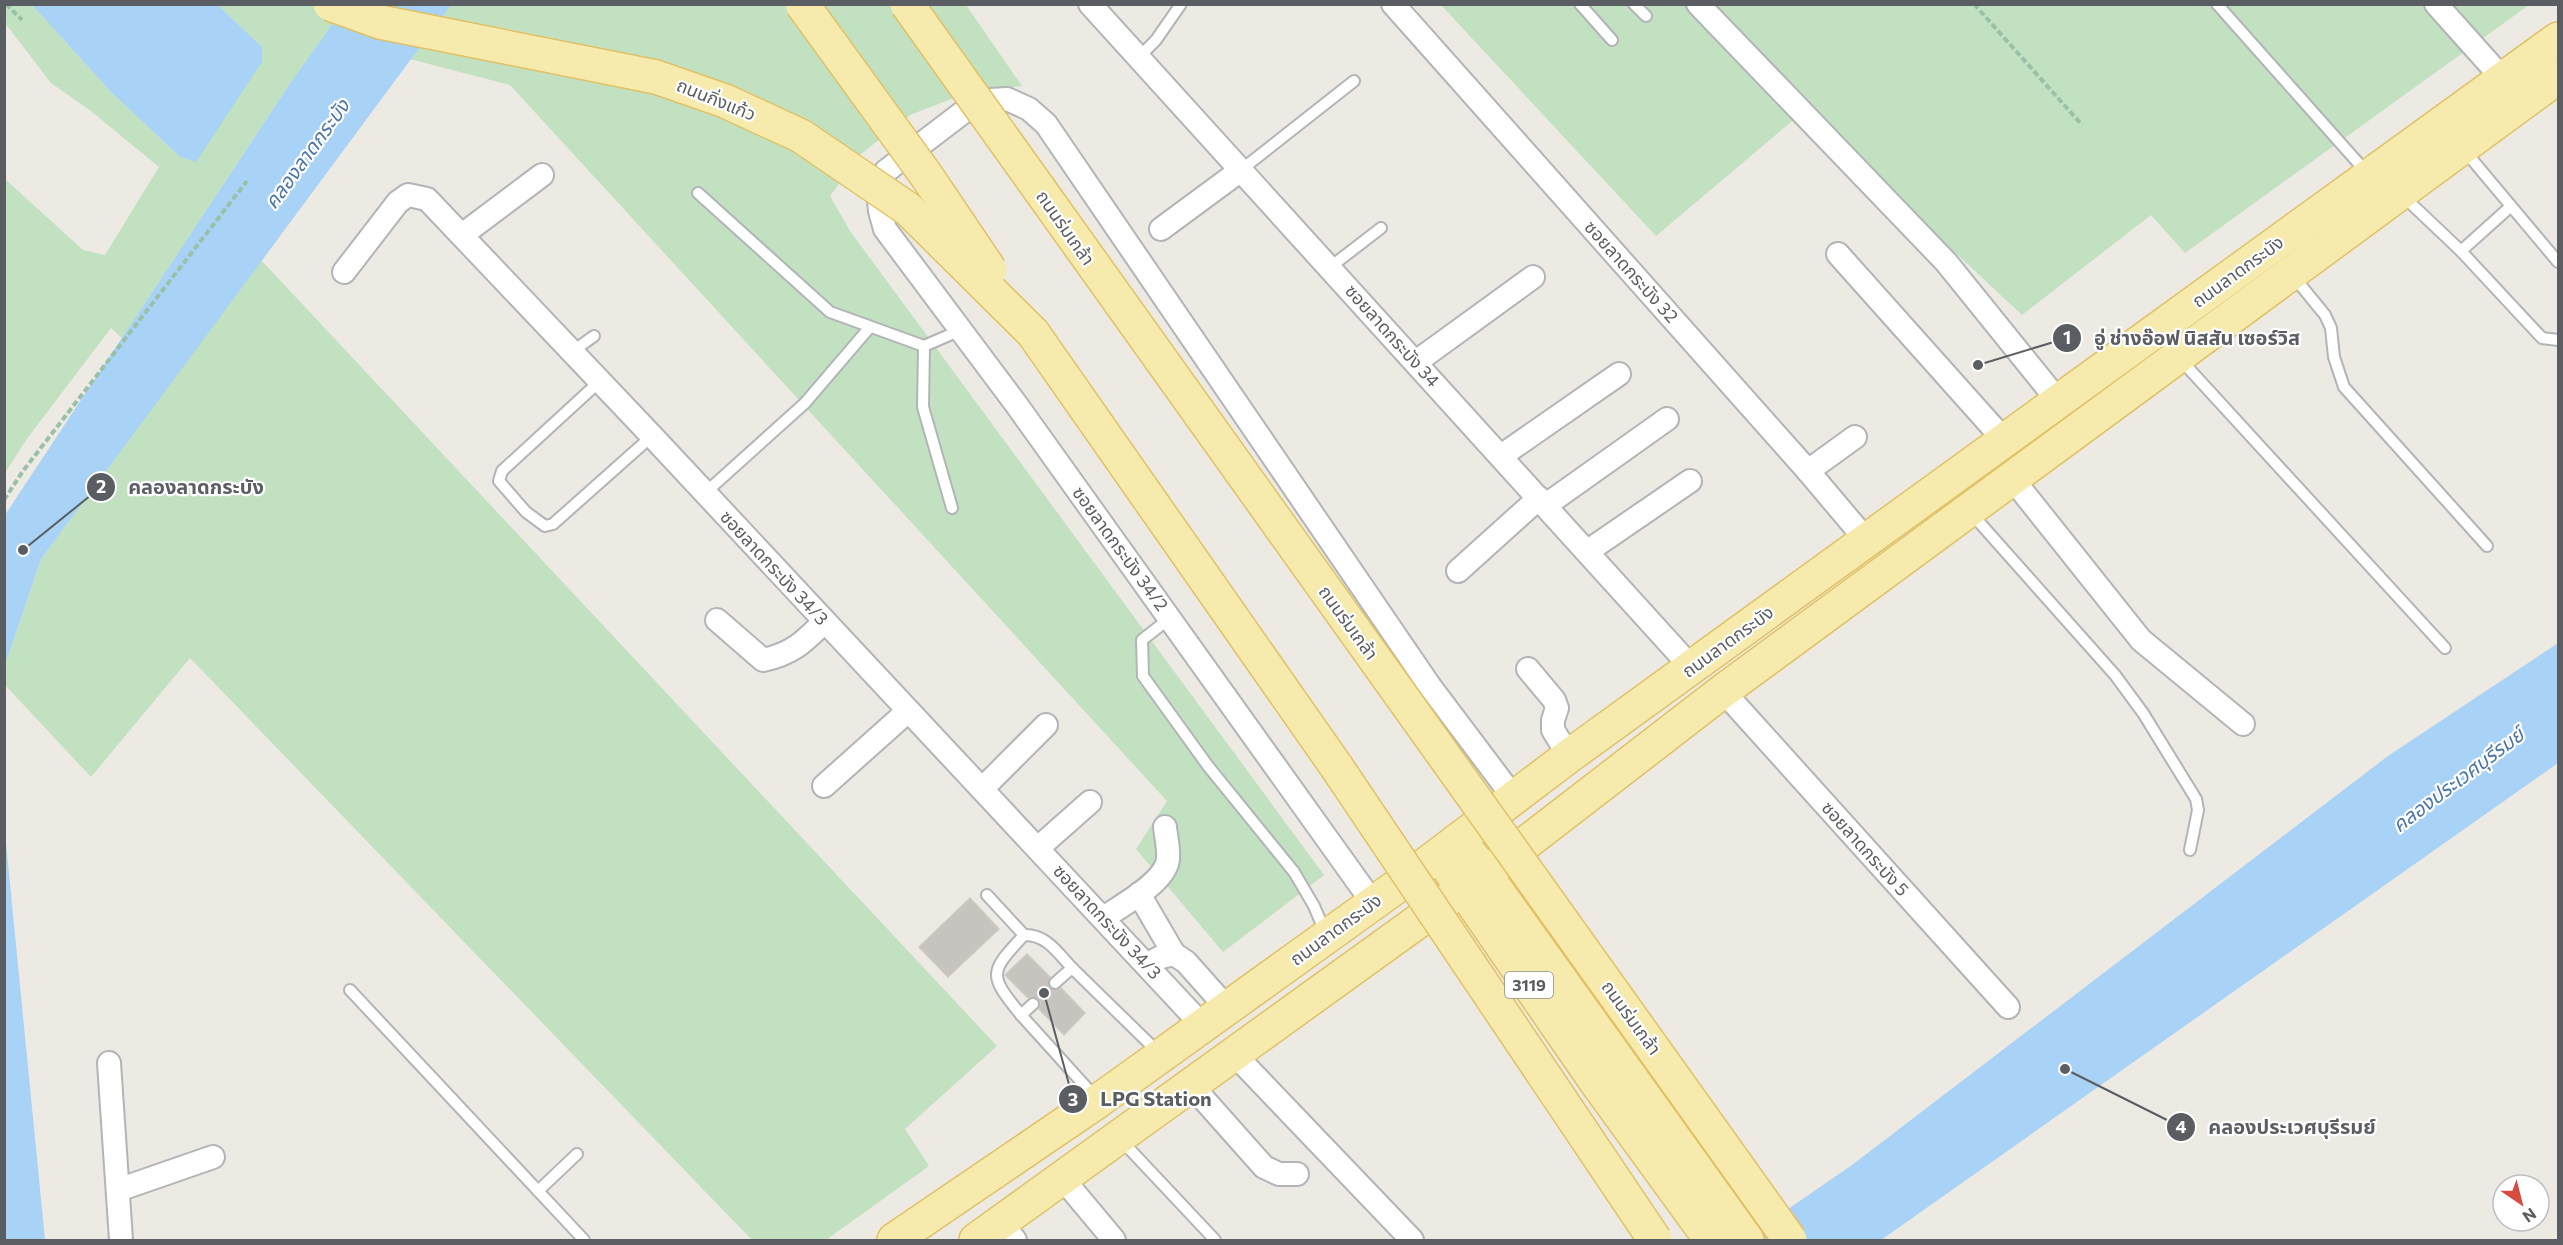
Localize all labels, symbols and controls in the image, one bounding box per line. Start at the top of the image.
street label: ถนนกิ่งแก้ว [674,73,759,125]
water label: คลองลาดกระบัง [259,93,355,213]
street label: ถนนร่มเกล้า [1032,186,1100,269]
street label: ซอยลาดกระบัง 32 [1580,216,1683,327]
street label: ถนนลาดกระบัง [2187,231,2287,312]
street label: ซอยลาดกระบัง 34 [1341,280,1445,391]
callout: อู่ ช่างอ๊อฟ นิสสัน เซอร์วิส [2052,319,2312,357]
text: อู่ ช่างอ๊อฟ นิสสัน เซอร์วิส [2094,325,2300,350]
text: 1 [2063,326,2071,348]
callout: คลองลาดกระบัง [86,468,276,506]
text: คลองลาดกระบัง [128,474,264,498]
text: 2 [96,475,106,497]
street label: ซอยลาดกระบัง 34/2 [1068,482,1173,615]
street label: ซอยลาดกระบัง 34/3 [716,505,833,629]
street label: ถนนร่มเกล้า [1315,581,1383,664]
street label: ถนนลาดกระบัง [1677,601,1777,682]
water label: คลองประเวศบุรีรมย์ [2387,719,2532,838]
street label: ซอยลาดกระบัง 5 [1818,796,1914,900]
street label: ซอยลาดกระบัง 34/3 [1049,859,1166,983]
street label: ถนนลาดกระบัง [1285,889,1385,970]
road number: 3119 [1505,972,1553,998]
street label: ถนนร่มเกล้า [1598,976,1666,1059]
callout: LPG Station [1058,1080,1223,1118]
text: LPG Station [1100,1086,1212,1110]
text: 3 [1068,1088,1078,1110]
callout: คลองประเวศบุรีรมย์ [2166,1108,2388,1146]
text: คลองประเวศบุรีรมย์ [2208,1114,2376,1139]
text: 4 [2175,1115,2187,1137]
north arrow [2491,1173,2551,1233]
text: N [2520,1204,2540,1227]

